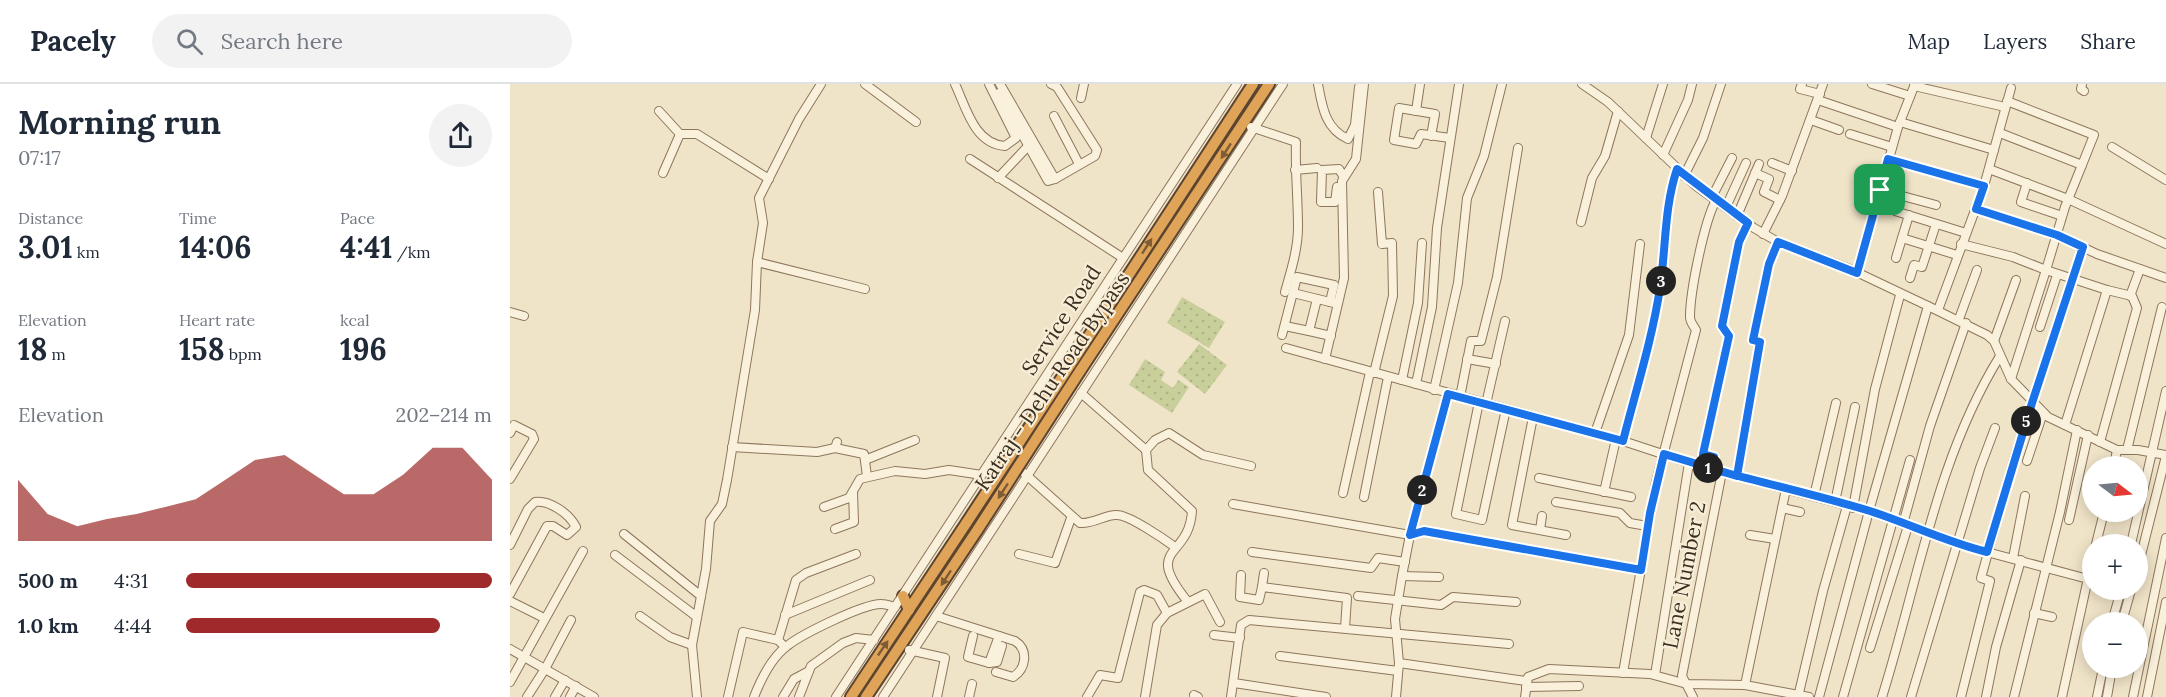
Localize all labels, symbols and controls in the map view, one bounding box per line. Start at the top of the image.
search box [152,14,572,68]
text: Pacely [30,23,116,59]
icon: search [173,25,206,58]
text: Search here [221,27,343,55]
text: Map [1907,28,1950,55]
text: Layers [1983,28,2047,55]
text: Share [2080,28,2136,55]
text: Morning run [18,101,221,143]
button: share [429,104,492,167]
one-way arrow [1220,142,1232,158]
text: 07:17 [18,145,61,170]
pin [1854,164,1905,215]
icon: arrive [1863,173,1896,206]
text: Distance [18,208,83,228]
text: Time [179,208,217,228]
text: Pace [340,208,375,228]
text: 3.01 [18,228,73,266]
text: 14:06 [179,228,251,266]
text: 4:41 [340,228,393,266]
one-way arrow [1141,238,1152,254]
text: km [73,242,100,262]
text: /km [393,242,431,262]
street label: Service Road [1015,260,1107,380]
street label: Katraj - Dehu Road Bypass [969,266,1135,496]
pin: 3 [1646,266,1676,296]
text: 3 [1657,271,1665,291]
text: Elevation [18,310,87,330]
text: Heart rate [179,310,255,330]
text: kcal [340,310,370,330]
text: 18 [18,330,47,368]
text: 158 [179,330,225,368]
text: 196 [340,330,387,368]
text: m [47,344,66,364]
text: bpm [225,344,262,364]
text: Elevation [18,402,104,427]
text: 202–214 m [395,402,492,427]
pin: 5 [2011,406,2041,436]
text: 5 [2022,411,2030,431]
pin: 1 [1693,453,1723,483]
north arrow [2082,456,2148,522]
map controls [2082,456,2148,678]
text: 1 [1705,458,1711,478]
pin: 2 [1407,475,1437,505]
text: 2 [1418,480,1426,500]
one-way arrow [997,482,1008,499]
street label: Lane Number 2 [1656,499,1712,651]
button: + [2082,534,2148,600]
text: 500 m [18,568,78,593]
text: 4:31 [114,568,148,593]
one-way arrow [941,569,952,586]
button: − [2082,612,2148,678]
text: 1.0 km [18,613,79,638]
text: 4:44 [114,613,152,638]
one-way arrow [877,641,889,657]

